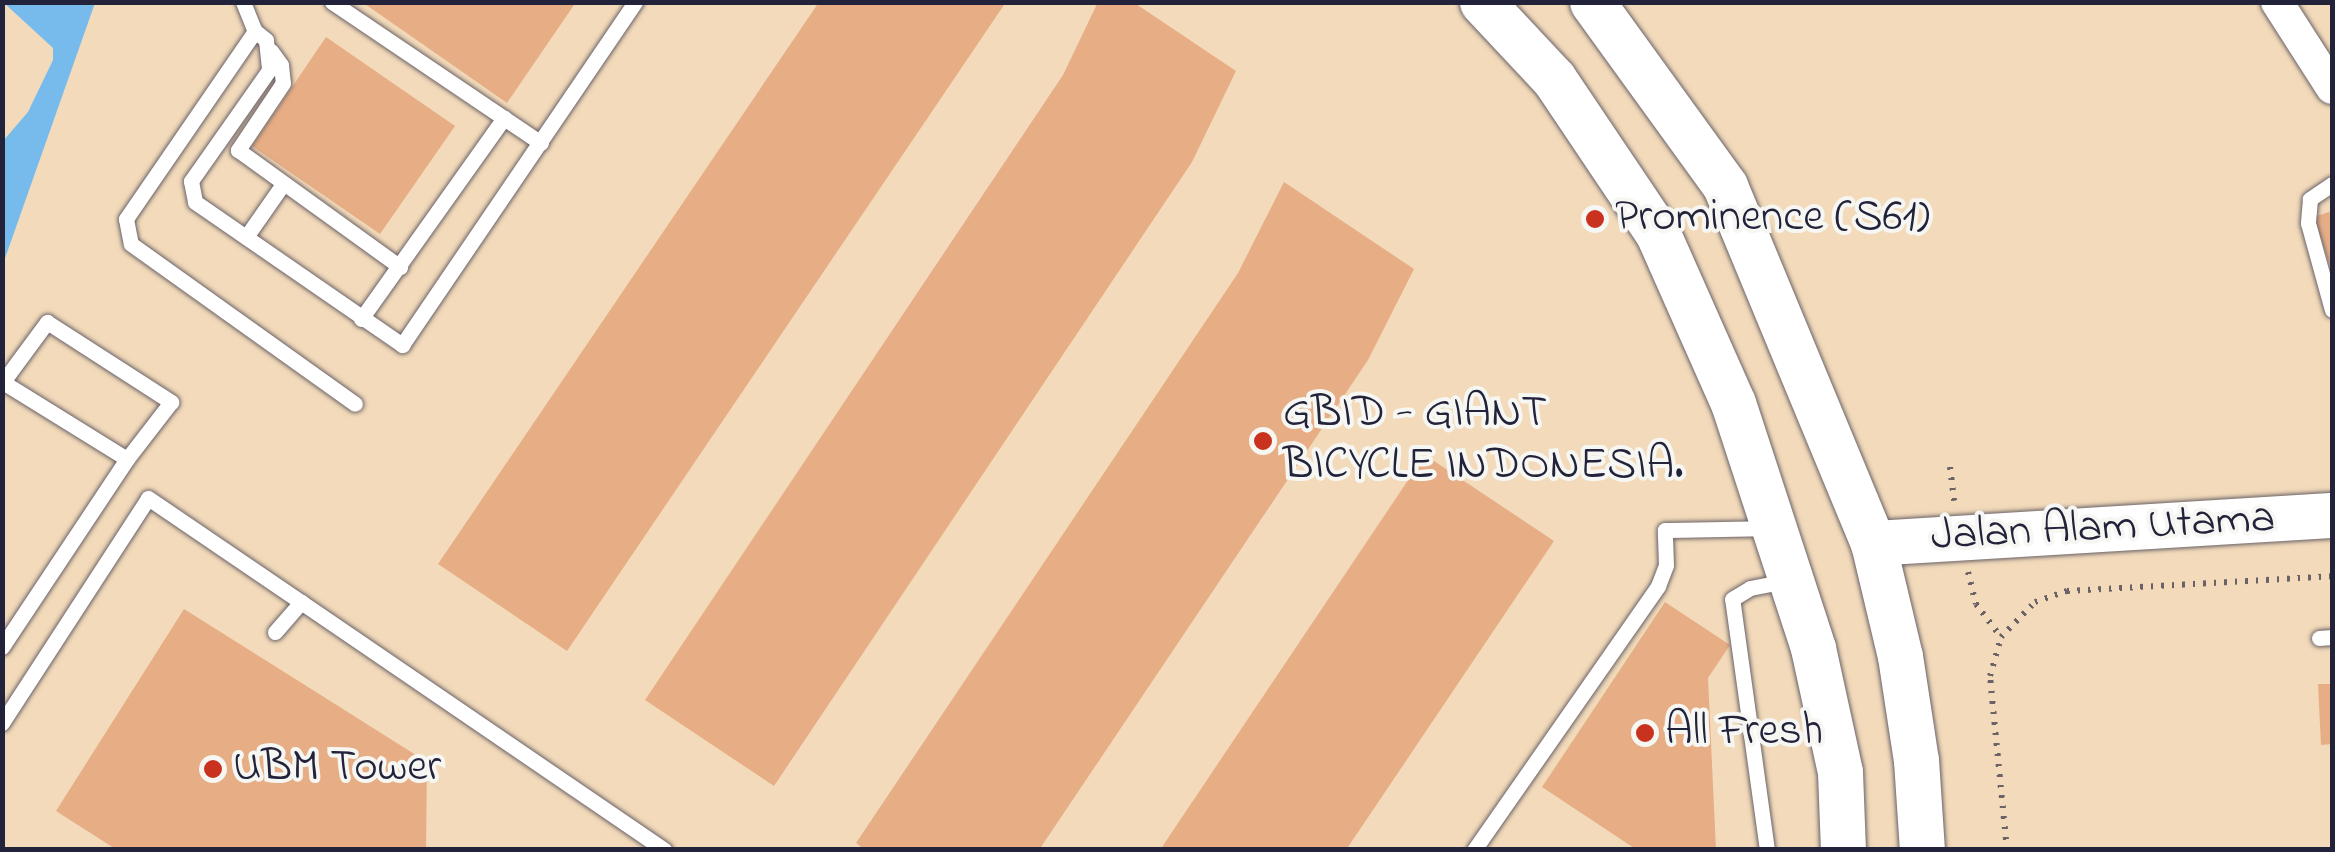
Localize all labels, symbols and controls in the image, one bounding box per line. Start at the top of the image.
place label: Prominence (S61) [1615,192,1930,246]
marker: Prominence (S61) [1584,208,1606,230]
place label: GBID - GIANT BICYCLE INDONESIA. [1283,388,1683,494]
marker: GBID - GIANT BICYCLE INDONESIA. [1252,430,1274,452]
street label: Jalan Alam Utama [1930,493,2276,565]
place label: All Fresh [1665,706,1823,760]
marker: All Fresh [1634,722,1656,744]
place label: UBM Tower [233,742,441,796]
marker: UBM Tower [202,758,224,780]

